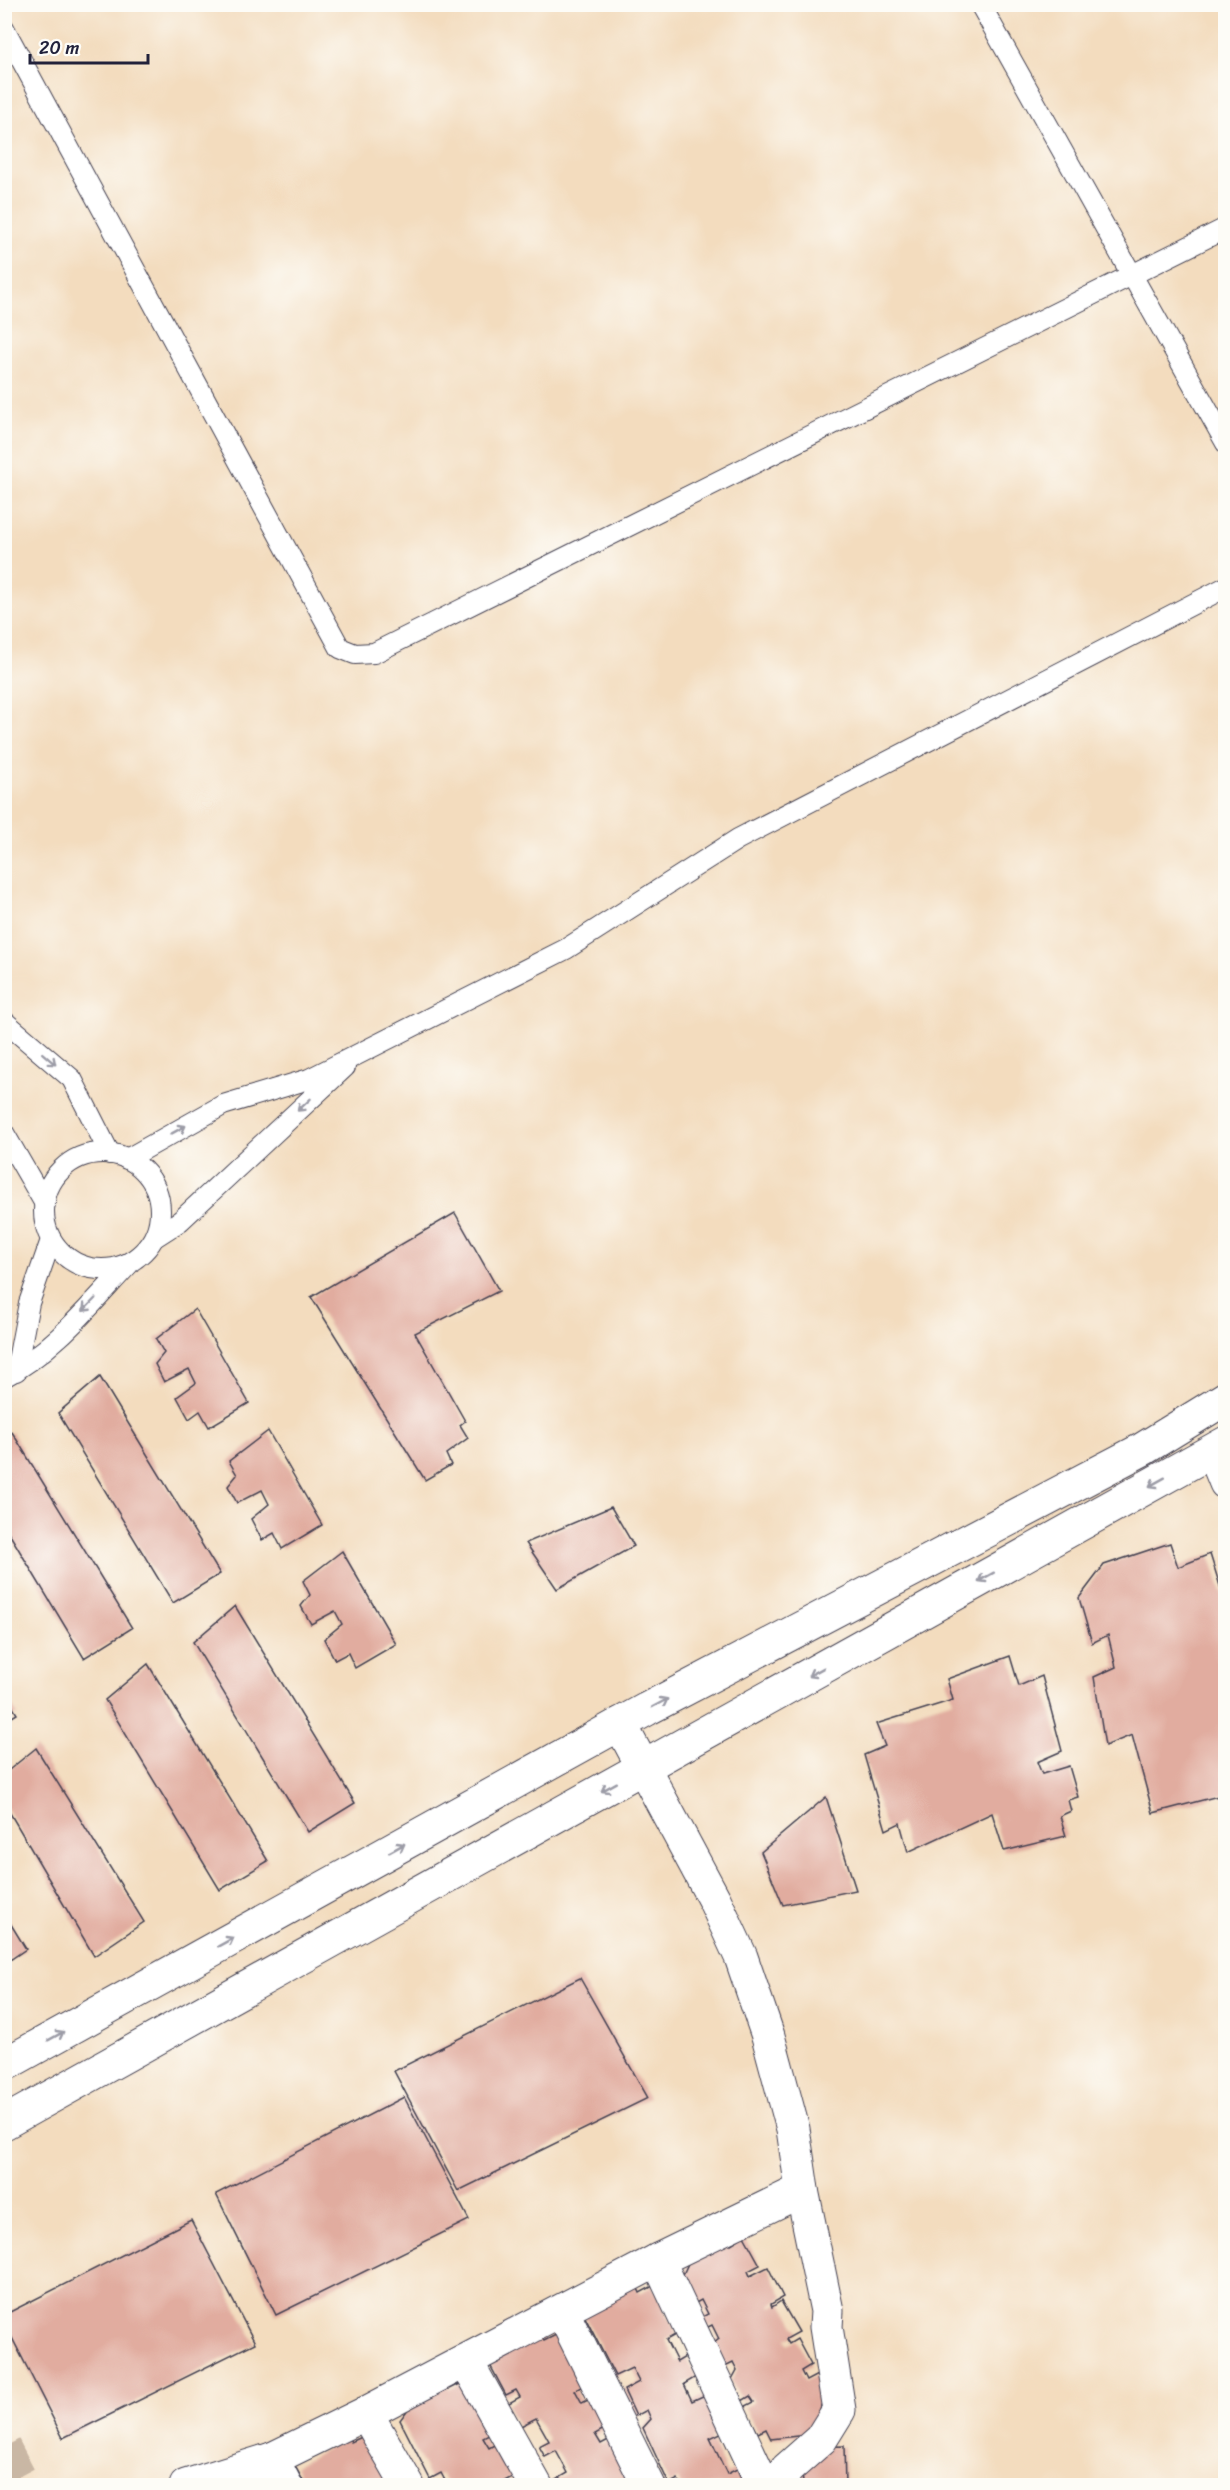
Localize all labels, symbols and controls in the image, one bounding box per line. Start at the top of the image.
scale bar [30,27,148,65]
text: 20 m [39,32,79,64]
one-way arrow [41,1052,56,1066]
one-way arrow [297,1098,312,1112]
one-way arrow [169,1124,186,1136]
one-way arrow [82,1298,97,1313]
one-way arrow [1148,1477,1166,1488]
one-way arrow [978,1571,995,1583]
one-way arrow [808,1666,825,1678]
one-way arrow [650,1697,668,1708]
one-way arrow [600,1782,618,1793]
one-way arrow [388,1841,405,1853]
one-way arrow [217,1936,234,1948]
one-way arrow [47,2030,64,2042]

